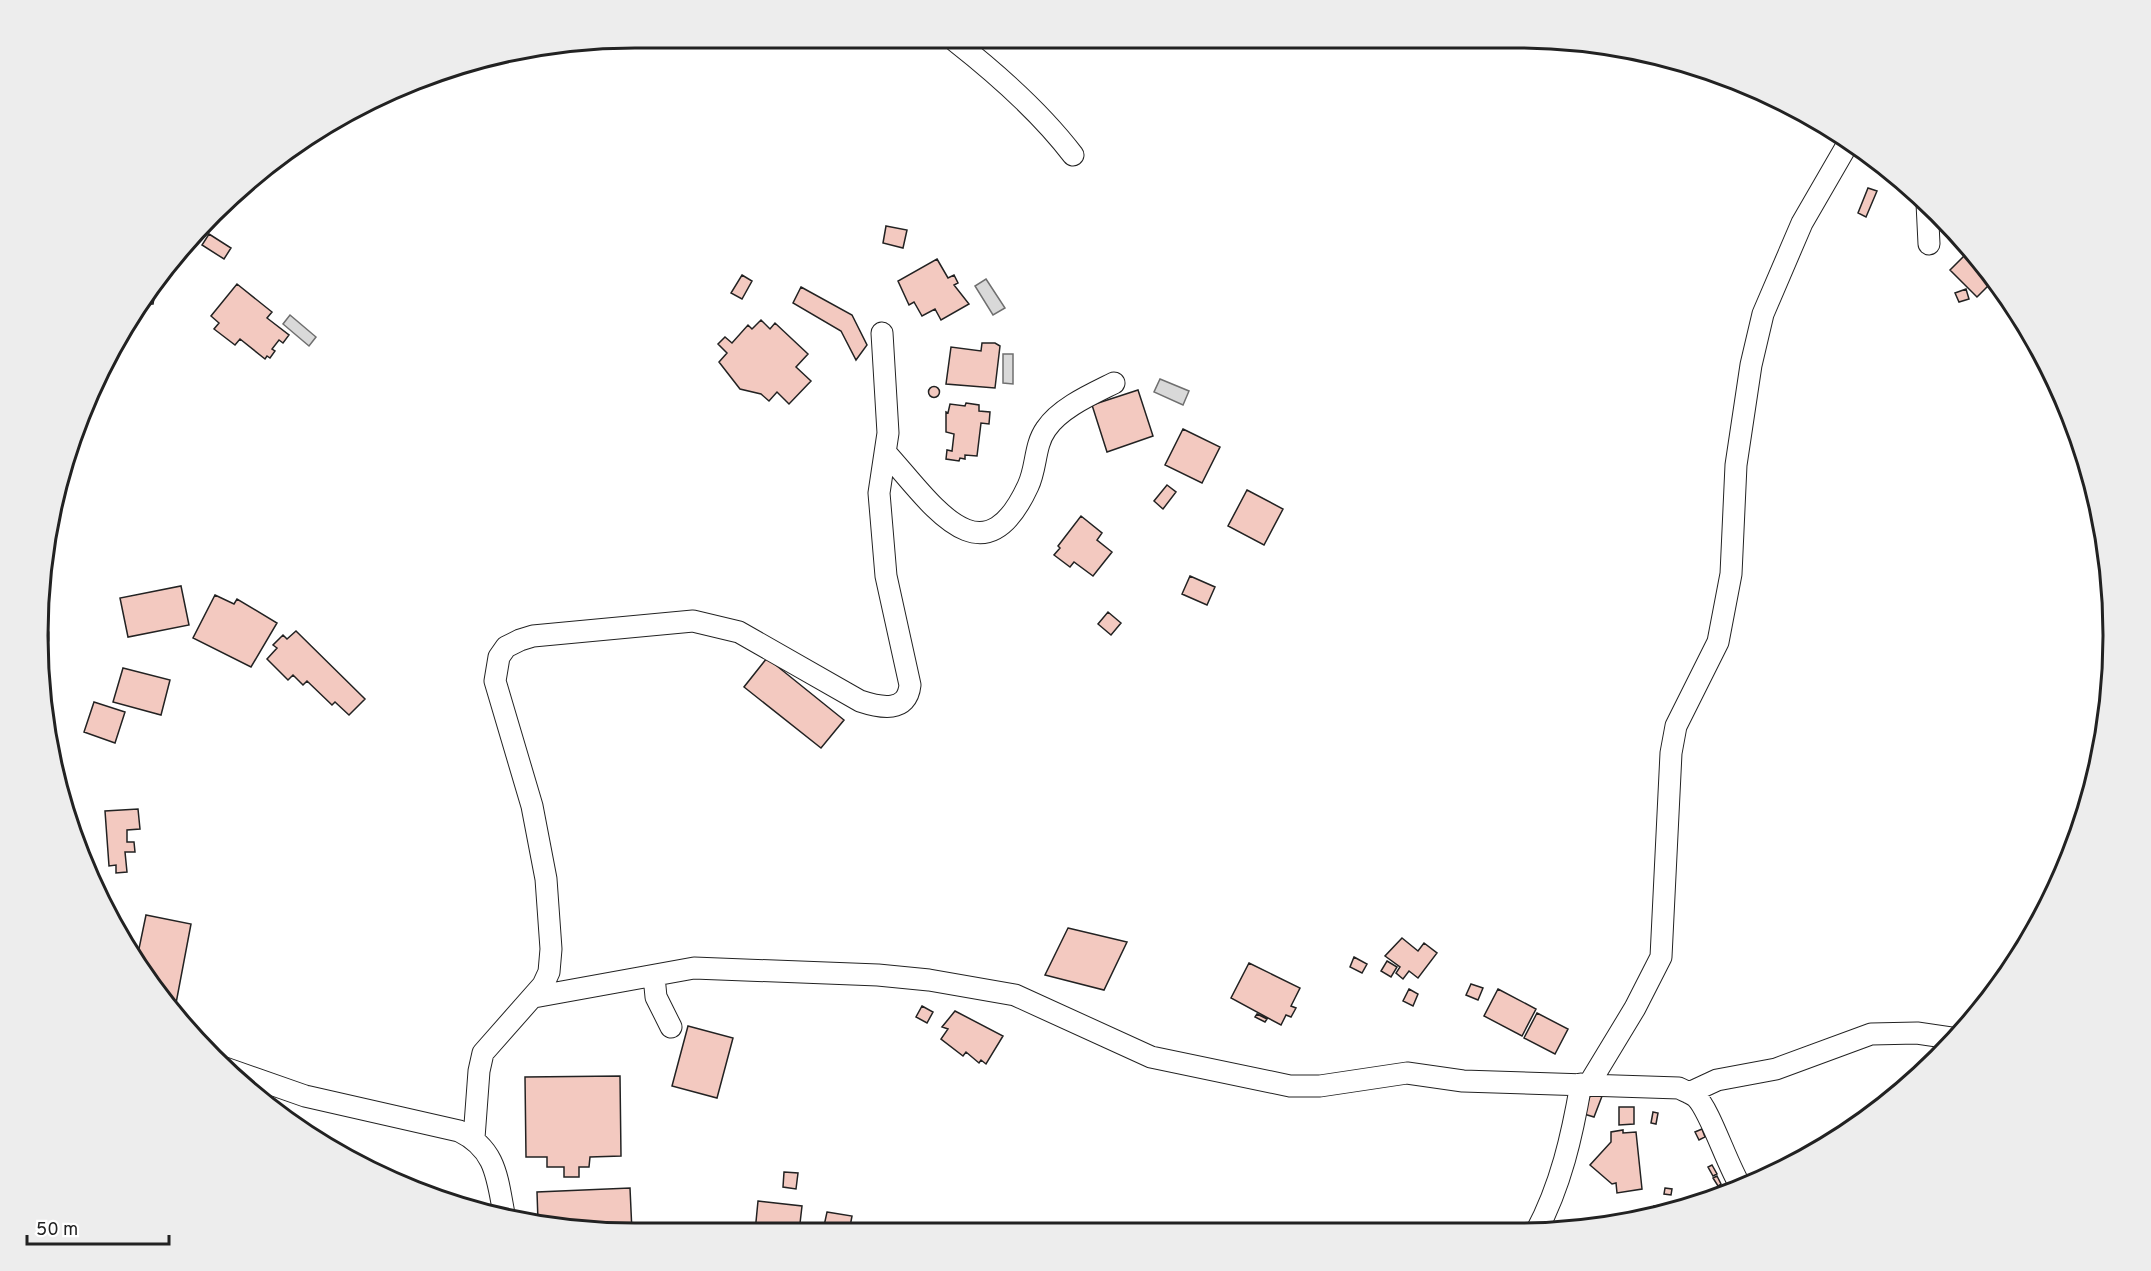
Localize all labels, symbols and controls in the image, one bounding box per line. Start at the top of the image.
scale bar [27,1208,170,1246]
text: 50 m [36,1219,78,1242]

